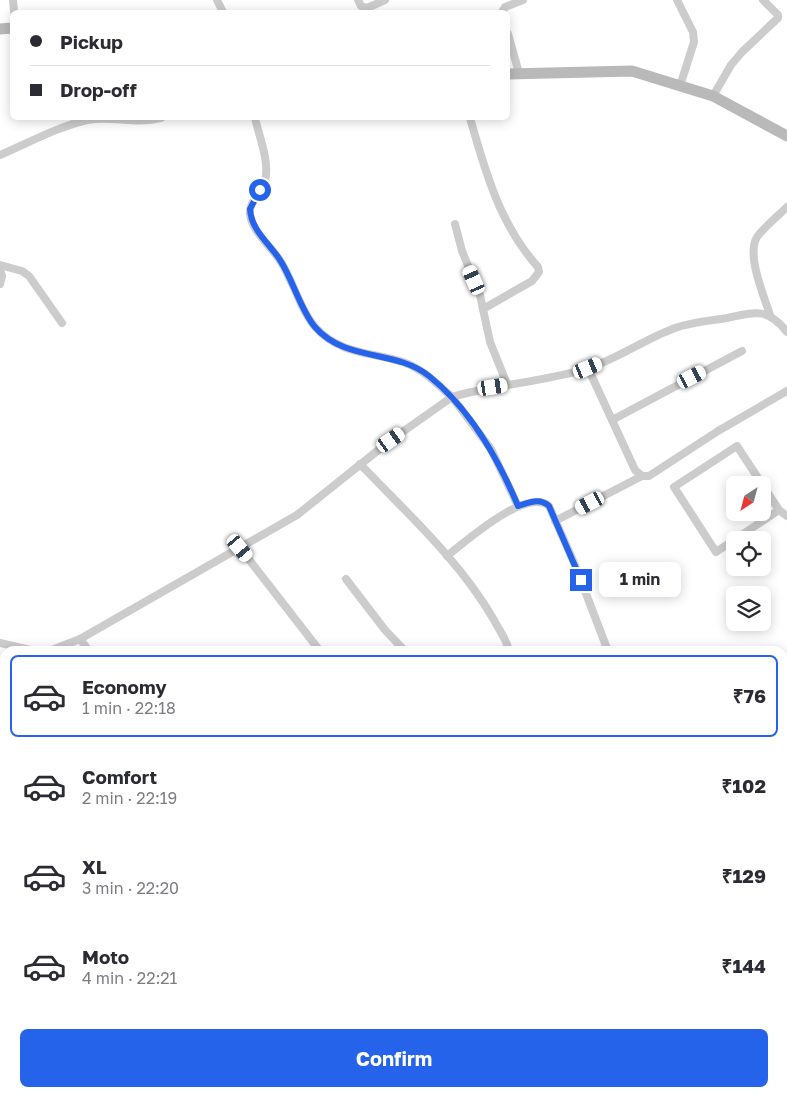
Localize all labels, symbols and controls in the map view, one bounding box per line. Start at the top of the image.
text: Pickup [60,30,123,53]
text: Drop-off [60,78,137,101]
route start [249,179,271,201]
car [461,263,486,297]
car [571,355,604,381]
car [675,364,708,390]
car [477,377,508,397]
car [374,425,407,455]
north arrow [726,476,771,521]
map controls [726,476,771,631]
car [573,489,606,517]
button: locate [726,531,771,576]
car [224,532,255,564]
callout: 1 min [598,562,681,598]
route end [570,569,592,591]
text: 1 min [620,569,660,589]
button: layers [726,586,771,631]
icon: car [22,674,67,719]
text: Economy [82,675,167,698]
text: ₹76 [733,684,766,707]
text: 1 min · 22:18 [82,698,176,718]
icon: car [22,764,67,809]
text: Comfort [82,765,157,788]
text: ₹102 [721,774,766,797]
text: 2 min · 22:19 [82,788,177,808]
icon: car [22,854,67,899]
text: XL [82,855,107,878]
text: ₹129 [722,864,766,887]
text: 3 min · 22:20 [82,878,179,898]
icon: car [22,944,67,989]
text: Moto [82,945,129,968]
text: ₹144 [722,954,766,977]
text: 4 min · 22:21 [82,968,177,988]
button: Confirm [20,1029,768,1087]

